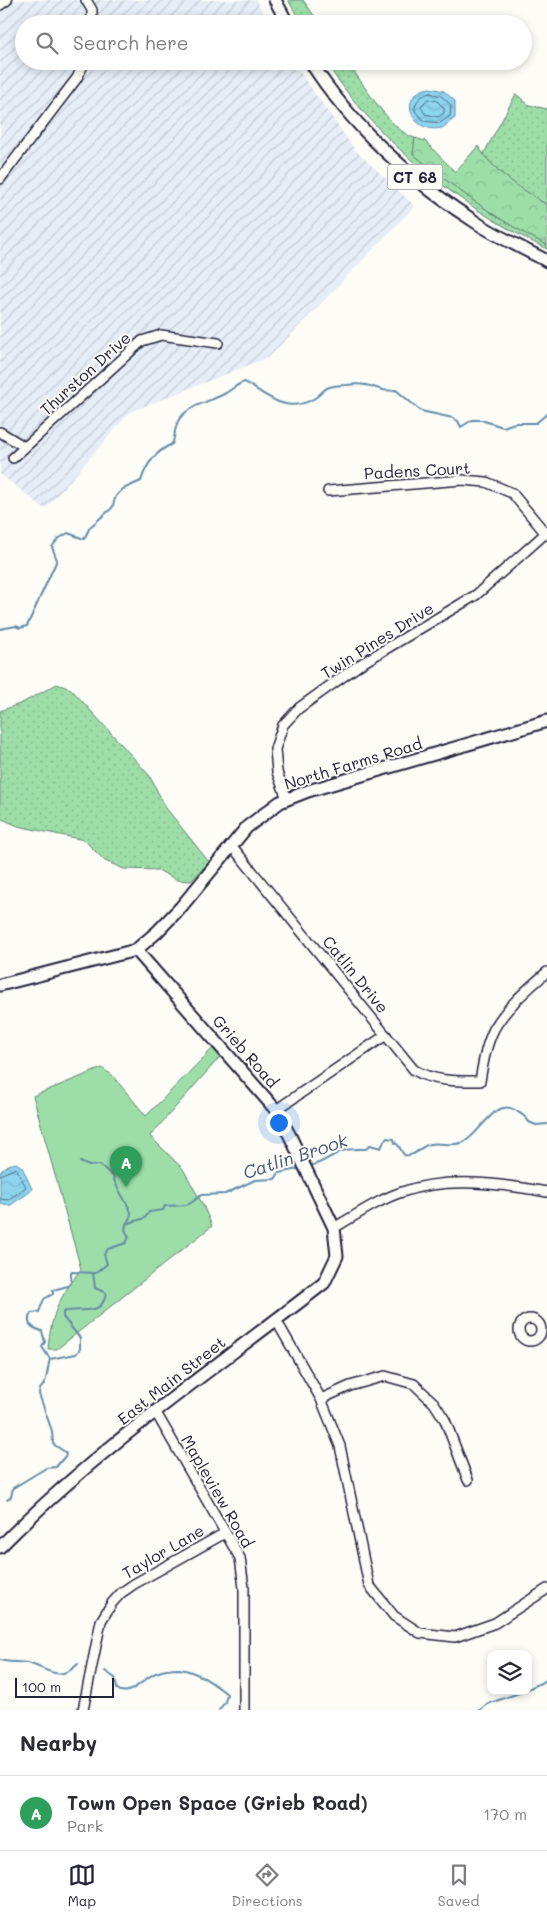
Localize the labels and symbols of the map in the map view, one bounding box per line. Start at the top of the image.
road number: CT 68 [388,164,442,190]
street label: Thurston Drive [35,327,135,419]
street label: Padens Court [363,457,471,483]
street label: Twin Pines Drive [317,597,437,683]
street label: North Farms Road [282,732,424,794]
street label: Catlin Drive [318,931,394,1017]
street label: Grieb Road [209,1010,283,1092]
your location [266,1110,292,1136]
water label: Catlin Brook [240,1128,351,1184]
pin: A [110,1146,142,1187]
street label: East Main Street [113,1331,229,1429]
street label: Mapleview Road [177,1431,259,1551]
street label: Taylor Lane [118,1519,208,1583]
scale bar [15,1675,114,1698]

